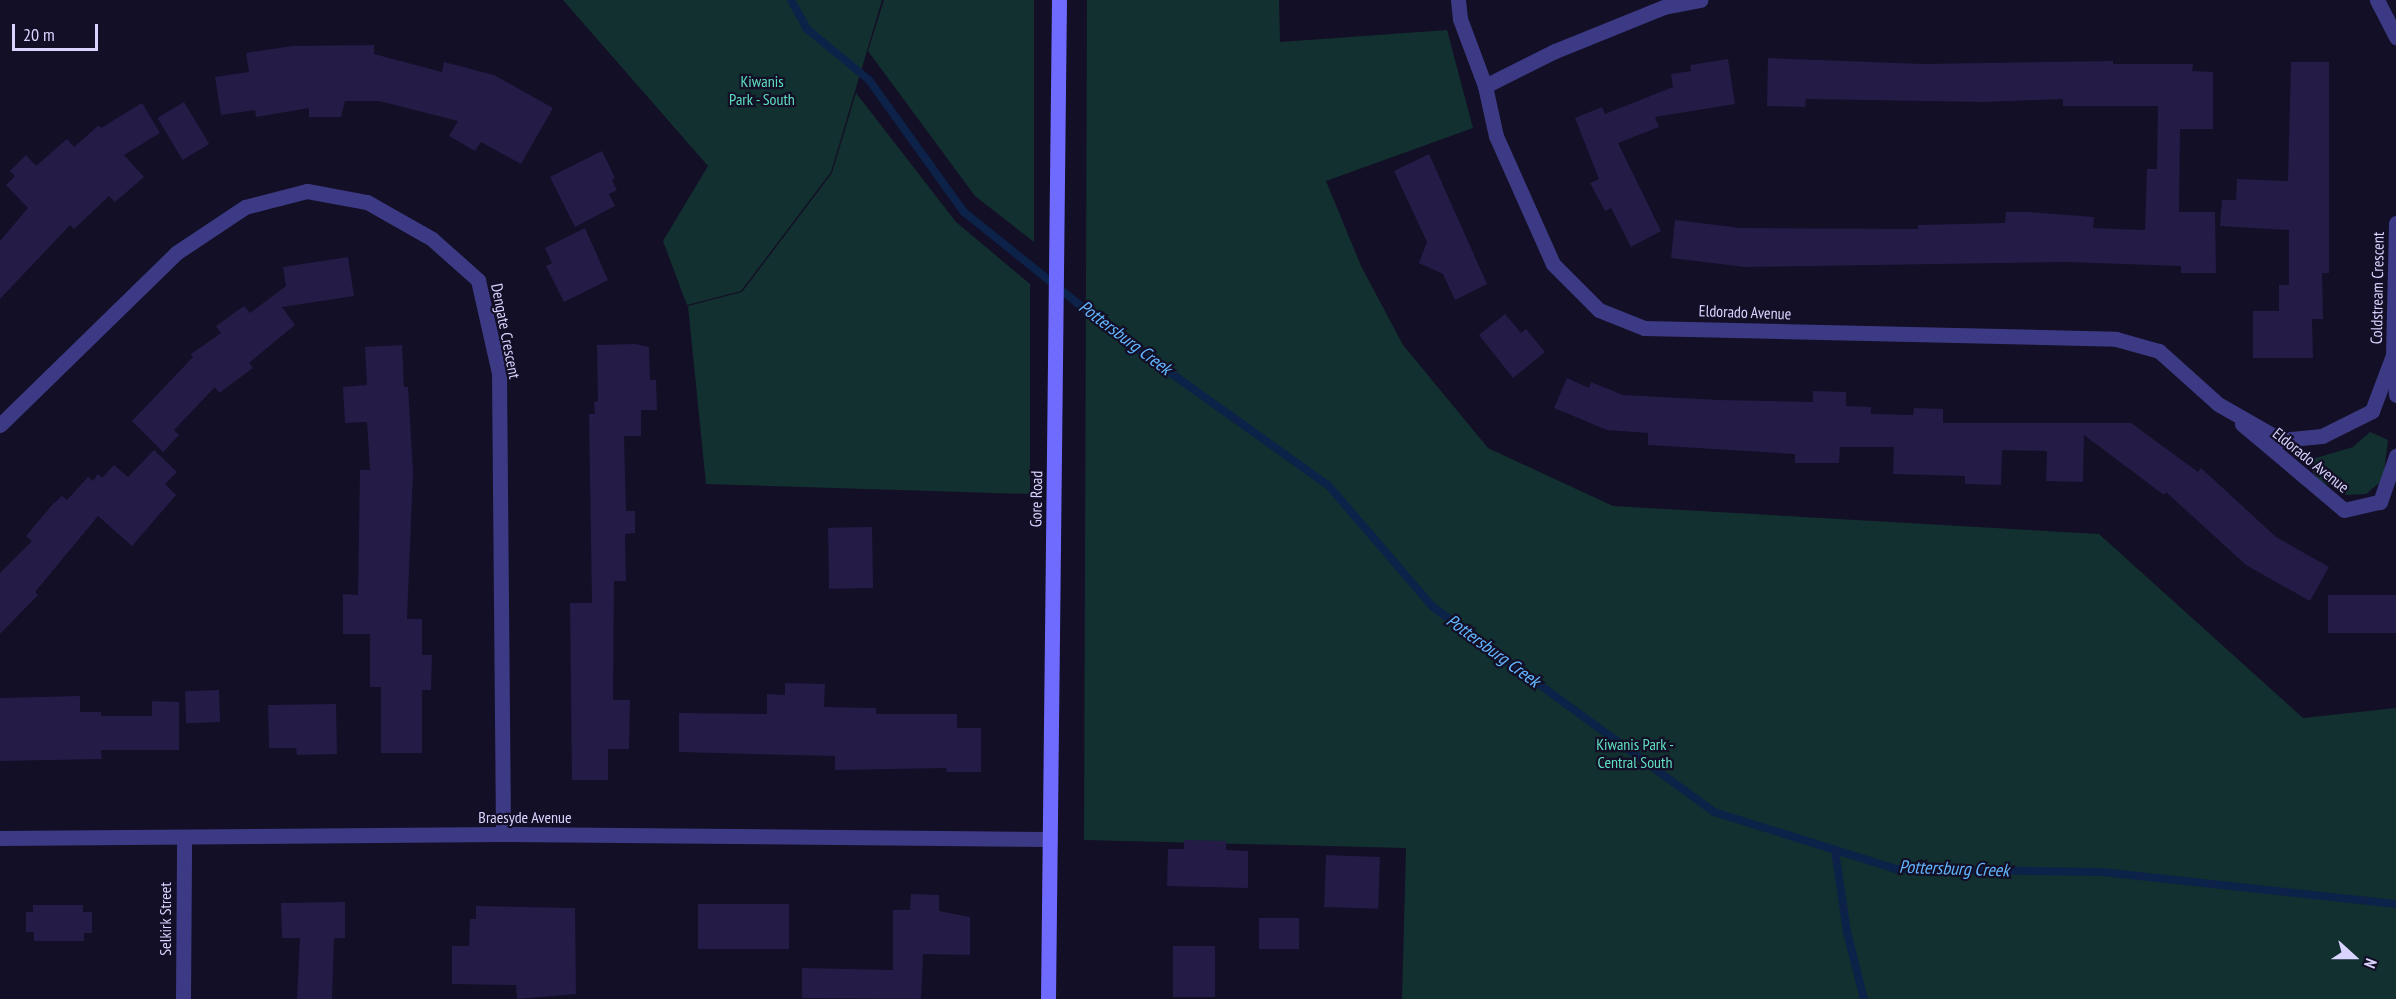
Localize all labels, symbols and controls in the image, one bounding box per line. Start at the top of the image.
scale bar [15,12,100,50]
text: 20 m [23,23,55,46]
park label: Kiwanis Park - South [728,71,796,109]
street label: Coldstream Crescent [2366,232,2388,344]
street label: Dengate Crescent [487,282,525,380]
water label: Pottersburg Creek [1074,296,1176,380]
street label: Eldorado Avenue [1698,301,1792,323]
street label: Eldorado Avenue [2269,423,2353,497]
street label: Gore Road [1026,471,1046,527]
water label: Pottersburg Creek [1442,610,1544,692]
park label: Kiwanis Park - Central South [1596,734,1674,772]
street label: Braesyde Avenue [478,807,572,827]
water label: Pottersburg Creek [1898,856,2010,882]
street label: Selkirk Street [155,882,175,956]
north arrow [2324,927,2384,987]
text: N [2360,956,2382,971]

